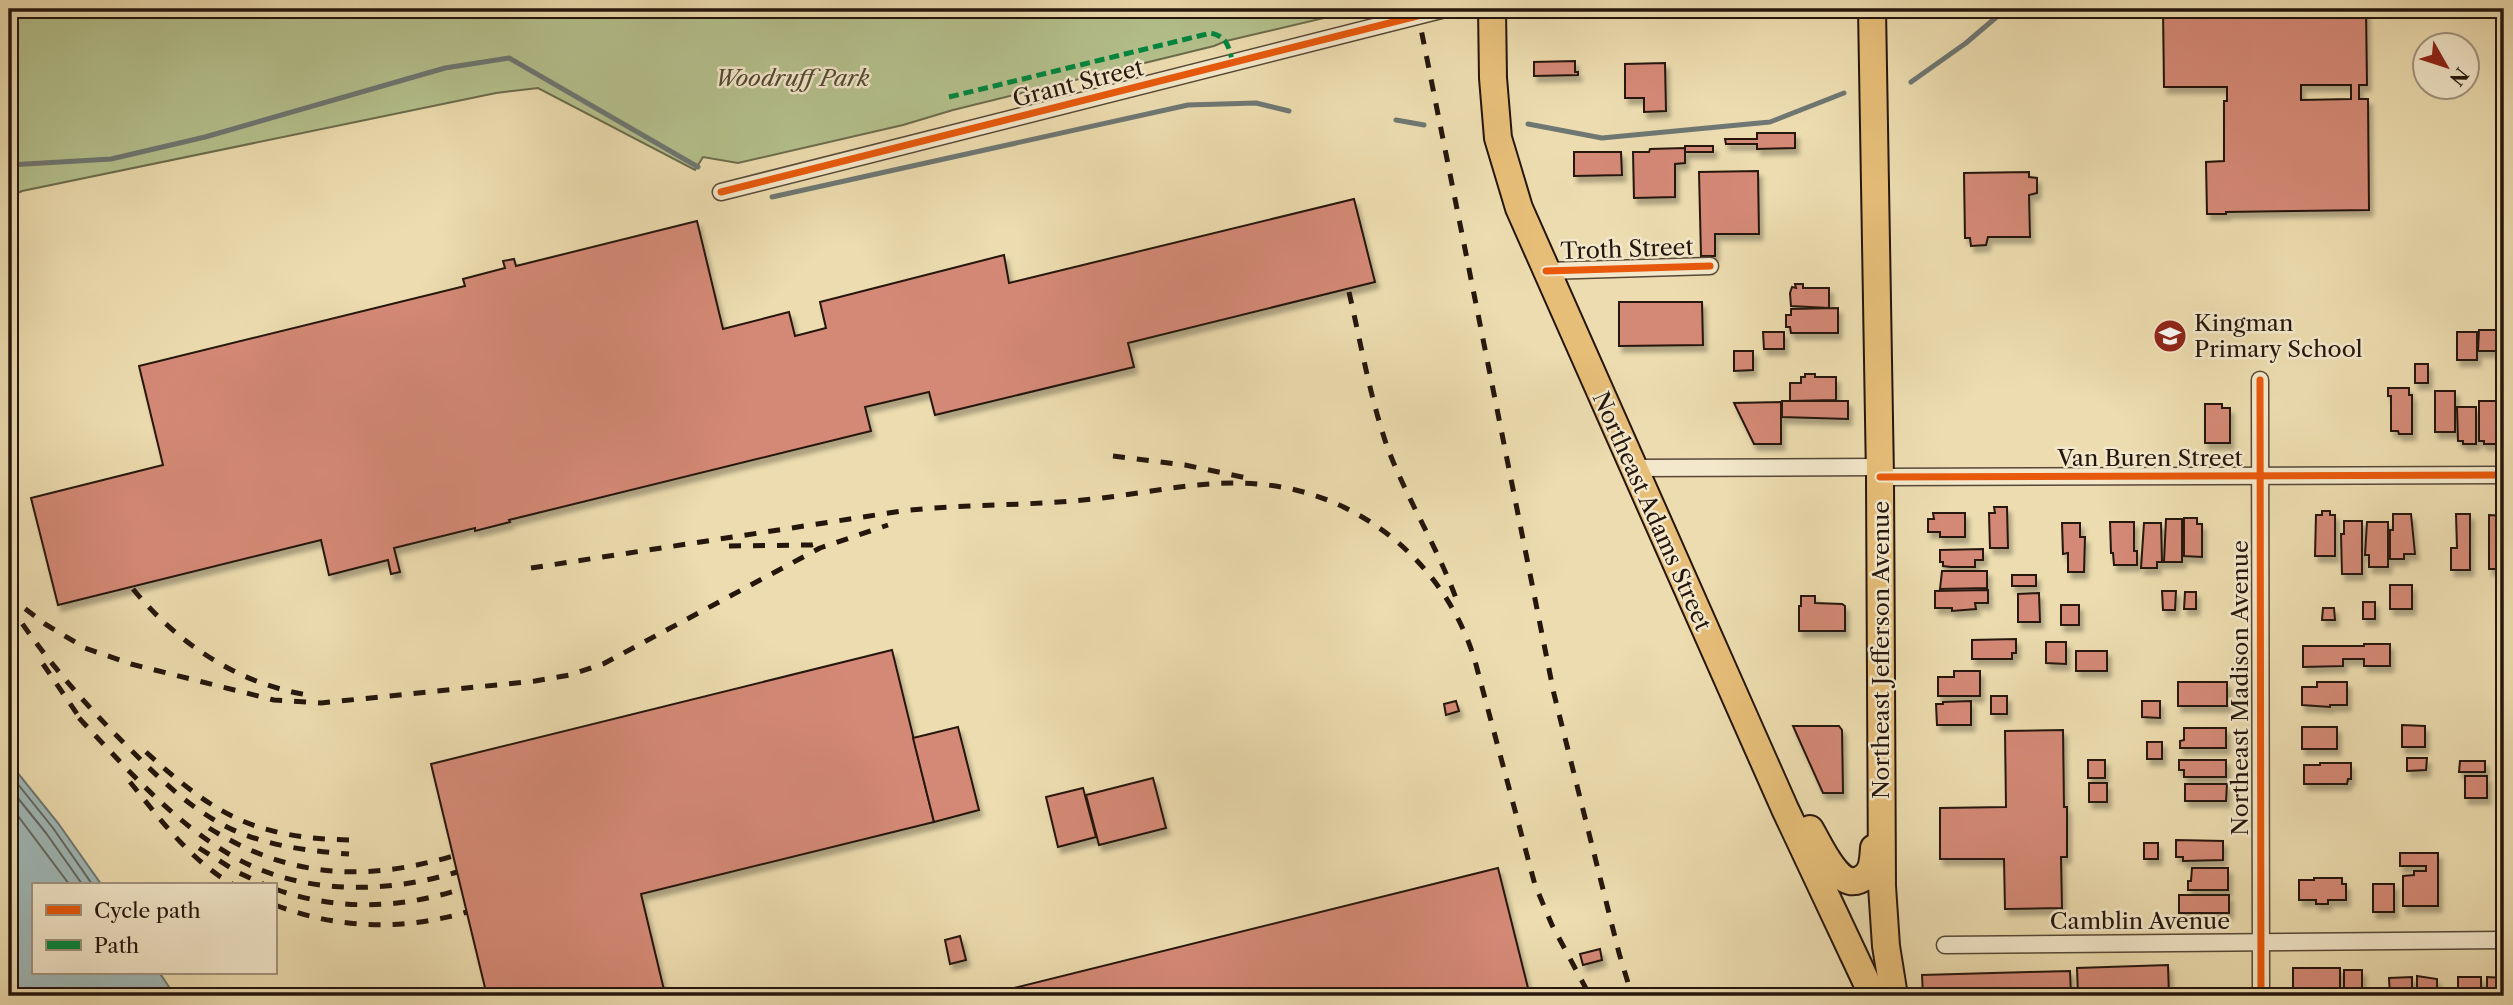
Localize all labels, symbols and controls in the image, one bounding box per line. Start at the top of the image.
north arrow [2412,32,2482,102]
street label: Grant Street [1010,53,1146,113]
text: N [2445,63,2473,90]
park label: Woodruff Park [715,64,869,92]
street label: Troth Street [1560,233,1694,265]
place label: Kingman Primary School [2194,309,2363,363]
school or university icon: Kingman Primary School [2151,317,2189,355]
street label: Northeast Adams Street [1587,387,1717,635]
street label: Van Buren Street [2056,444,2243,472]
street label: Northeast Jefferson Avenue [1867,501,1895,799]
street label: Northeast Madison Avenue [2226,540,2254,836]
legend [32,883,276,974]
text: Cycle path [94,898,201,923]
street label: Camblin Avenue [2050,907,2230,935]
text: Path [94,933,139,958]

